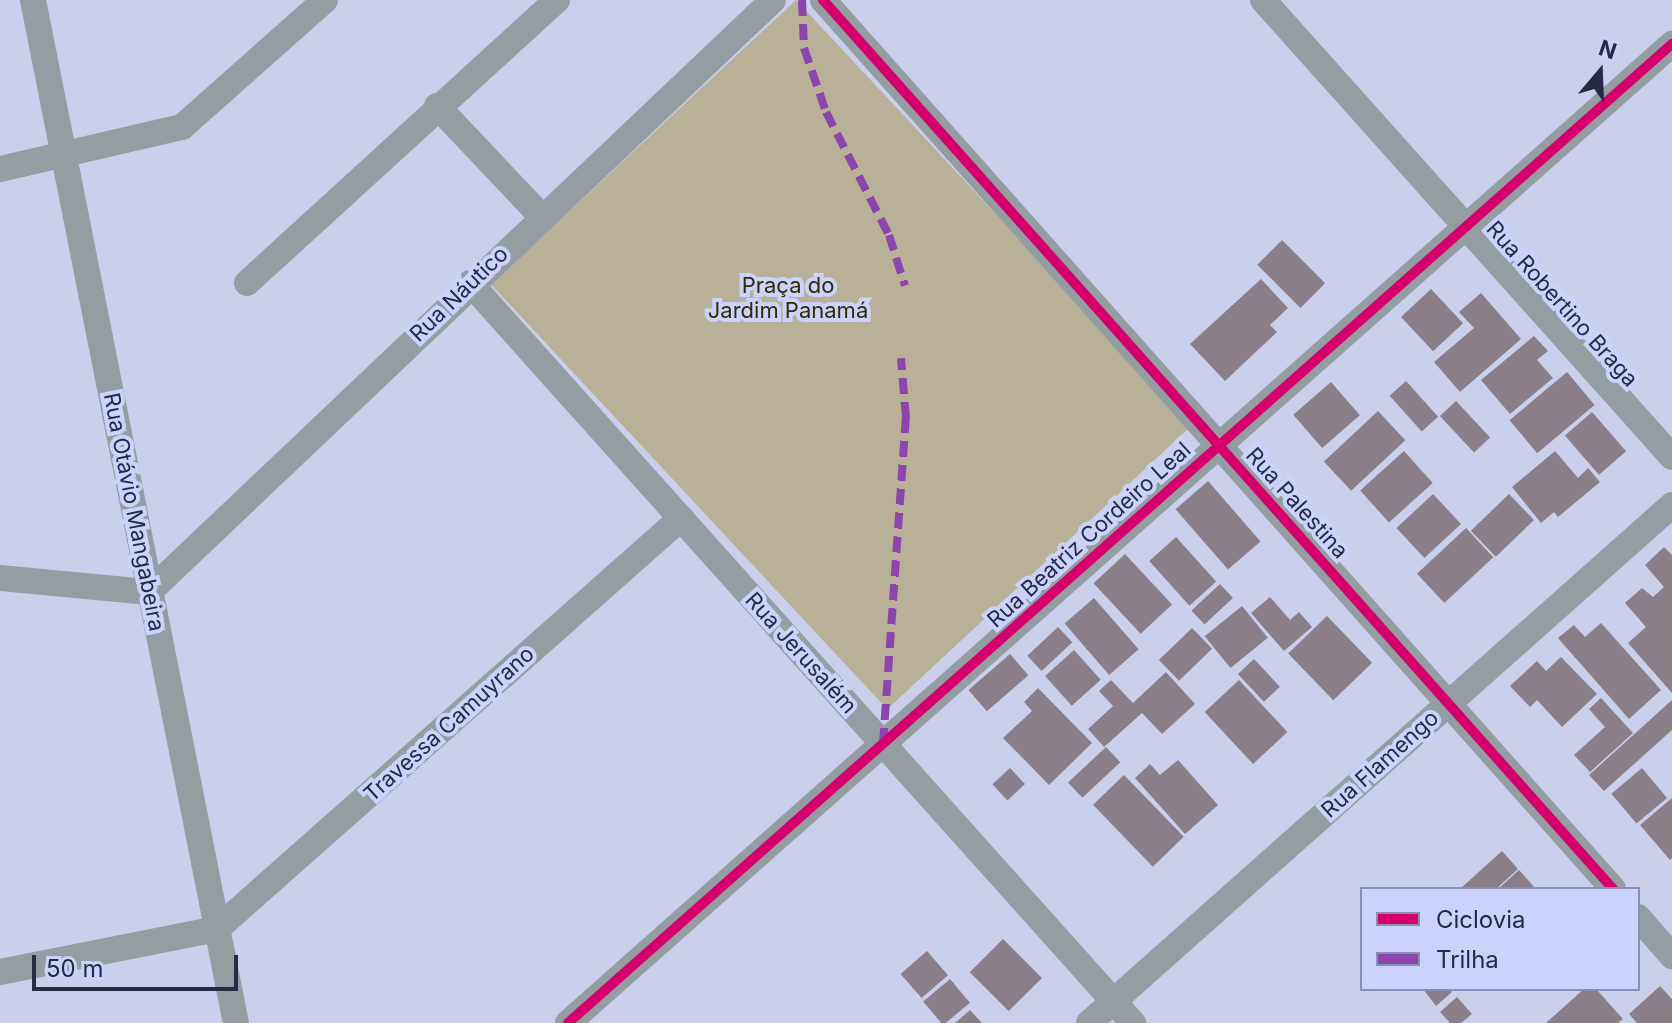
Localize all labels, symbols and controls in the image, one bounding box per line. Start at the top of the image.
north arrow [1560,32,1640,112]
text: N [1596,34,1620,64]
street label: Rua Robertino Braga [1481,216,1643,392]
street label: Rua Náutico [405,241,513,347]
park label: Praça do Jardim Panamá [708,272,868,324]
street label: Rua Otávio Mangabeira [98,391,170,633]
street label: Rua Beatriz Cordeiro Leal [982,437,1196,633]
street label: Rua Palestina [1240,442,1354,564]
street label: Rua Jerusalém [740,587,862,719]
street label: Travessa Camuyrano [359,641,539,807]
street label: Rua Flamengo [1316,705,1444,823]
legend [1360,887,1640,991]
text: Ciclovia [1436,905,1526,934]
scale bar [36,939,242,989]
text: Trilha [1436,945,1499,974]
text: 50 m [46,954,104,983]

